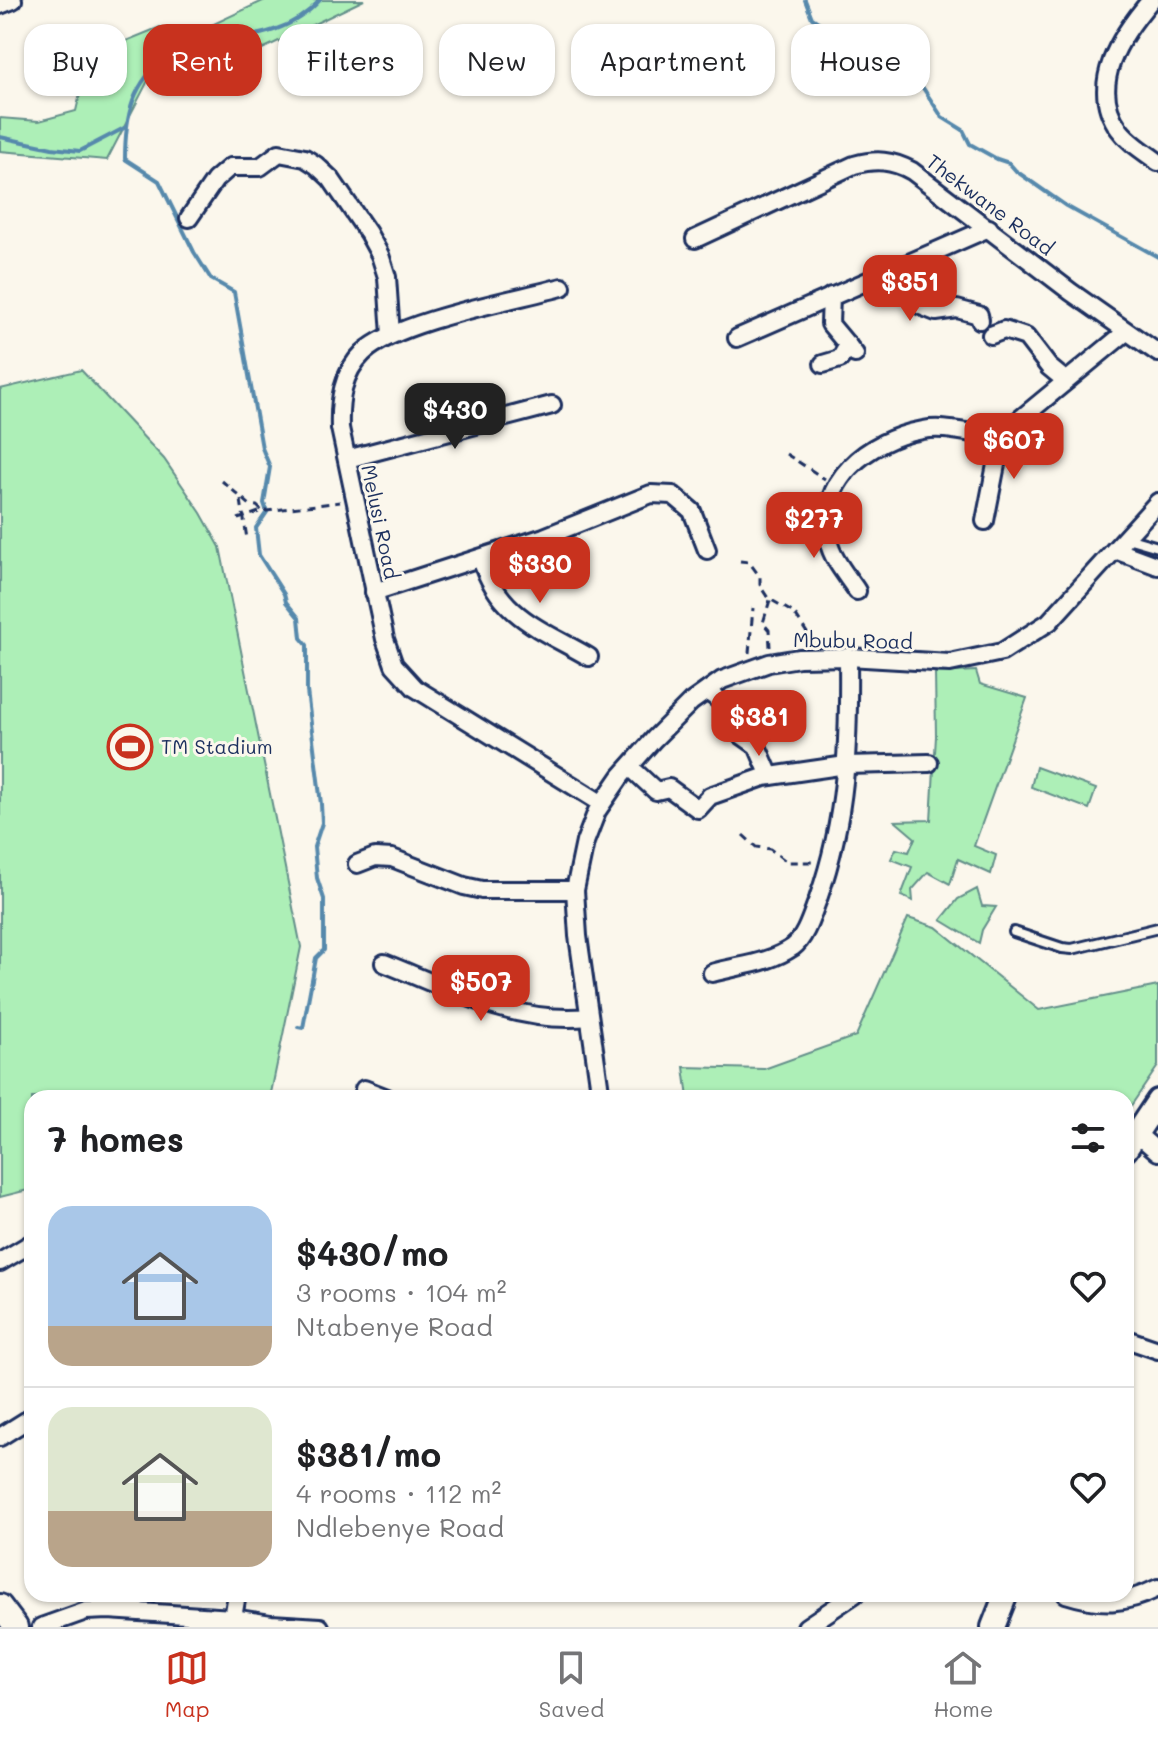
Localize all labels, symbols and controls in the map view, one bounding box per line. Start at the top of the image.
chip: Buy [24,24,127,96]
chip: Rent [143,24,262,96]
chip: Filters [278,24,423,96]
chip: New [439,24,555,96]
chip: Apartment [571,24,775,96]
chip: House [791,24,930,96]
street label: Thekwane Road [922,148,1060,261]
pin: $351 [863,255,957,323]
text: $351 [881,264,939,298]
pin: $430 [408,383,502,451]
text: $430 [423,392,487,426]
pin: $607 [967,413,1061,481]
text: $607 [983,422,1046,456]
street label: Melusi Road [356,462,406,581]
pin: $277 [767,492,861,560]
text: $277 [784,501,844,535]
pin: $330 [493,537,587,605]
text: $330 [508,546,572,580]
street label: Mbubu Road [793,626,913,654]
pin: $381 [712,690,806,758]
text: $381 [729,699,789,733]
sports icon: TM Stadium [106,723,154,771]
place label: TM Stadium [161,733,273,759]
pin: $507 [434,955,528,1023]
text: $507 [450,964,512,998]
text: 7 homes [48,1116,184,1161]
icon: filters [1066,1116,1110,1160]
text: $430/mo [296,1230,448,1275]
icon: home [112,1238,208,1334]
icon: heart [1066,1264,1110,1308]
text: 3 rooms · 104 m² [296,1275,507,1309]
text: Ntabenye Road [296,1309,493,1343]
text: $381/mo [296,1431,441,1476]
icon: home [112,1439,208,1535]
icon: heart [1066,1465,1110,1509]
text: 4 rooms · 112 m² [296,1476,501,1510]
text: Ndlebenye Road [296,1510,504,1544]
tab: Map [165,1646,209,1723]
tab: Saved [539,1646,604,1723]
tab: Home [933,1646,993,1723]

